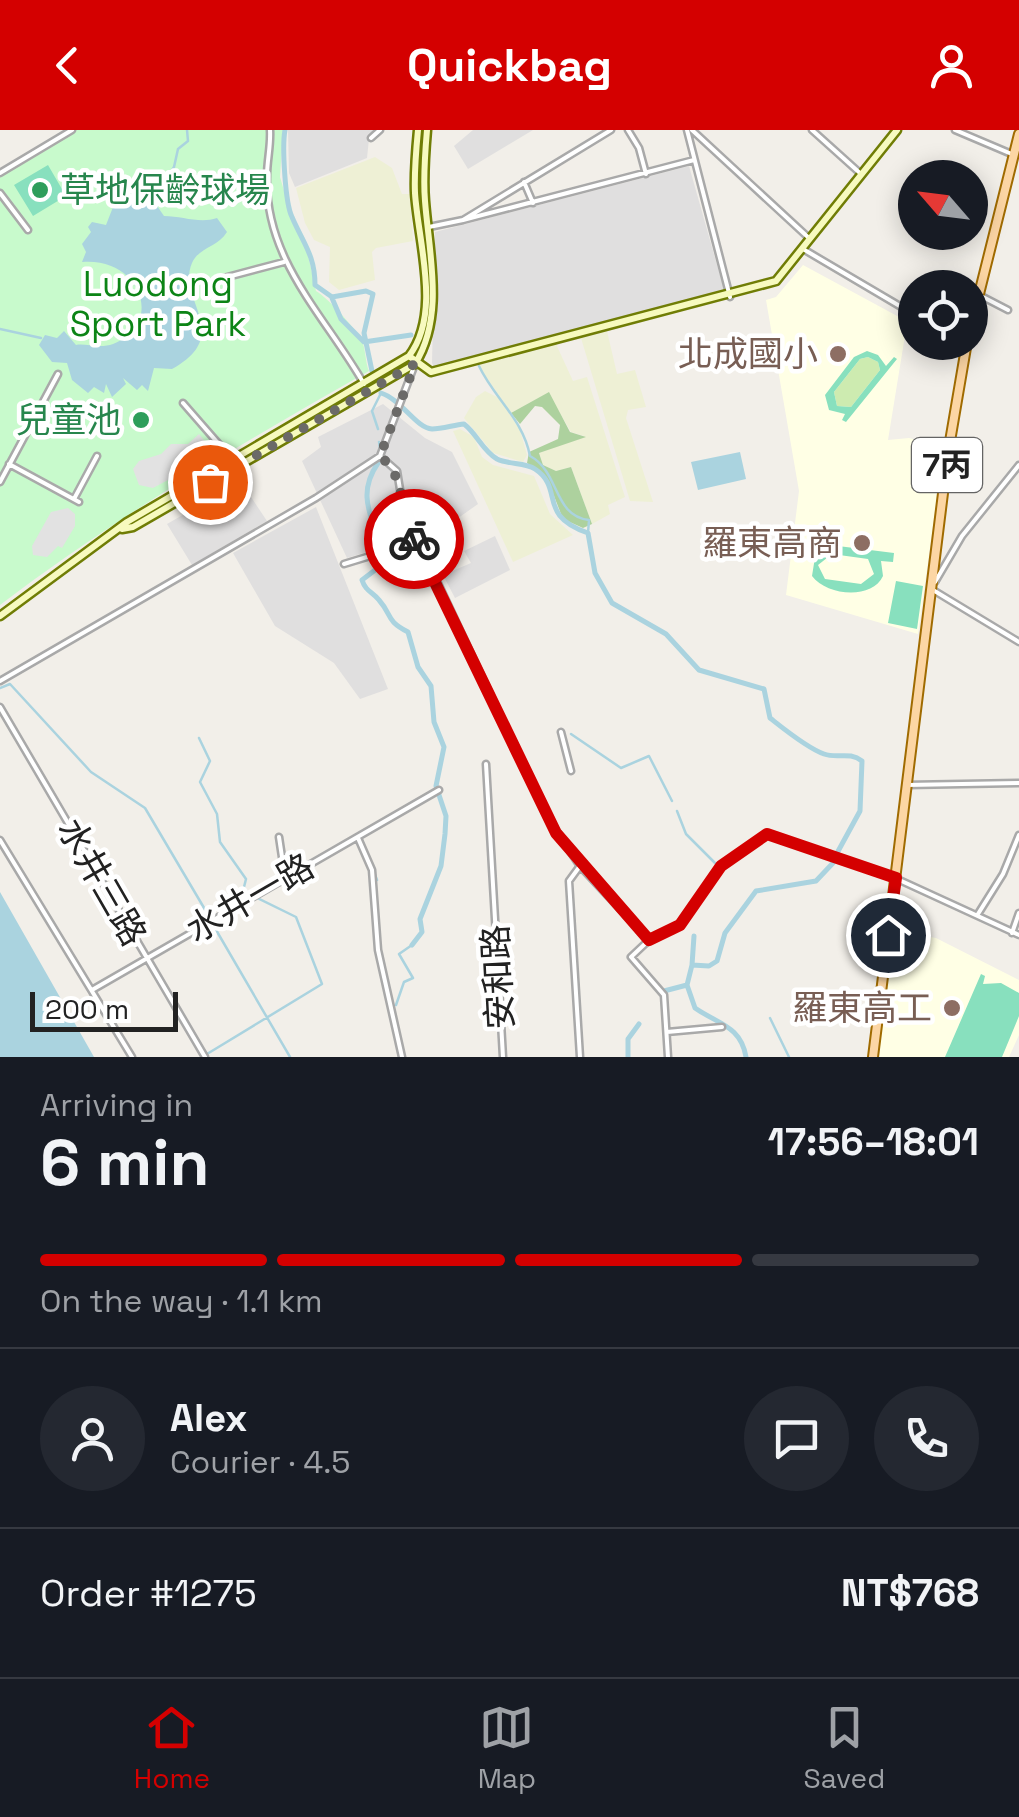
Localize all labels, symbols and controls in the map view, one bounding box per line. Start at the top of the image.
text: Quickbag [407,37,612,94]
icon: back [40,38,95,93]
icon: person [924,38,979,93]
north arrow [898,160,988,250]
map controls [898,160,988,360]
place label: 草地保齡球場 [60,168,270,212]
marker: 草地保齡球場 [29,179,51,201]
park label: Luodong Sport Park [70,262,247,346]
button: locate [898,270,988,360]
place label: 北成國小 [678,332,818,376]
marker: 北成國小 [827,343,849,365]
place label: 兒童池 [16,398,121,442]
marker: 兒童池 [130,409,152,431]
road number: 7丙 [912,438,982,492]
pin [168,440,253,525]
icon: bag [183,455,238,510]
courier [364,489,464,589]
icon: bike [387,512,442,567]
place label: 羅東高商 [702,521,842,565]
marker: 羅東高商 [851,532,873,554]
street label: 水井三路 [48,810,156,954]
street label: 水井一路 [178,844,322,952]
pin [846,893,931,978]
icon: home [861,908,916,963]
street label: 安和路 [473,923,523,1031]
place label: 羅東高工 [792,986,932,1030]
scale bar [30,987,178,1031]
text: 200 m [45,991,129,1027]
marker: 羅東高工 [941,997,963,1019]
text: Arriving in [40,1085,193,1125]
text: 17:56–18:01 [768,1118,979,1166]
text: 6 min [40,1121,210,1204]
text: On the way · 1.1 km [40,1281,323,1321]
button: person [40,1386,145,1491]
button: chat [744,1386,849,1491]
button: phone [874,1386,979,1491]
text: Alex [170,1394,247,1442]
text: Courier · 4.5 [170,1442,351,1482]
text: Order #1275 [40,1569,257,1617]
text: NT$768 [841,1569,979,1617]
tab: Home [134,1700,210,1796]
tab: Map [478,1700,536,1796]
tab: Saved [804,1700,885,1796]

